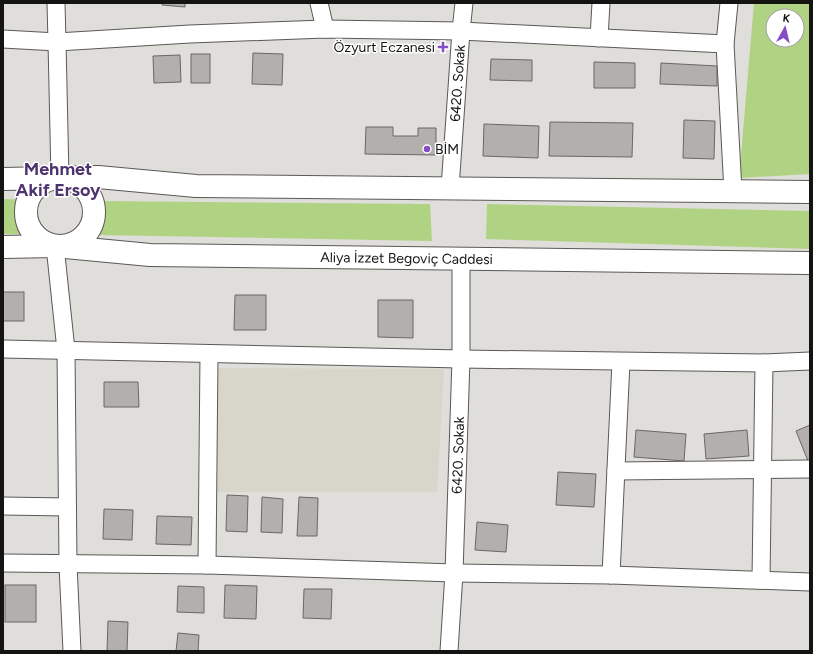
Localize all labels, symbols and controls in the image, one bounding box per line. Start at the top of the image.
north arrow [765,8,805,48]
text: K [782,12,792,26]
place label: Özyurt Eczanesi [334,39,435,56]
marker: Özyurt Eczanesi [438,42,448,52]
street label: 6420. Sokak [446,44,469,122]
place label: BİM [435,141,459,158]
marker: BİM [422,144,432,154]
district label: Mehmet Akif Ersoy [16,158,101,201]
street label: Aliya İzzet Begoviç Caddesi [320,249,493,268]
street label: 6420. Sokak [448,416,468,494]

